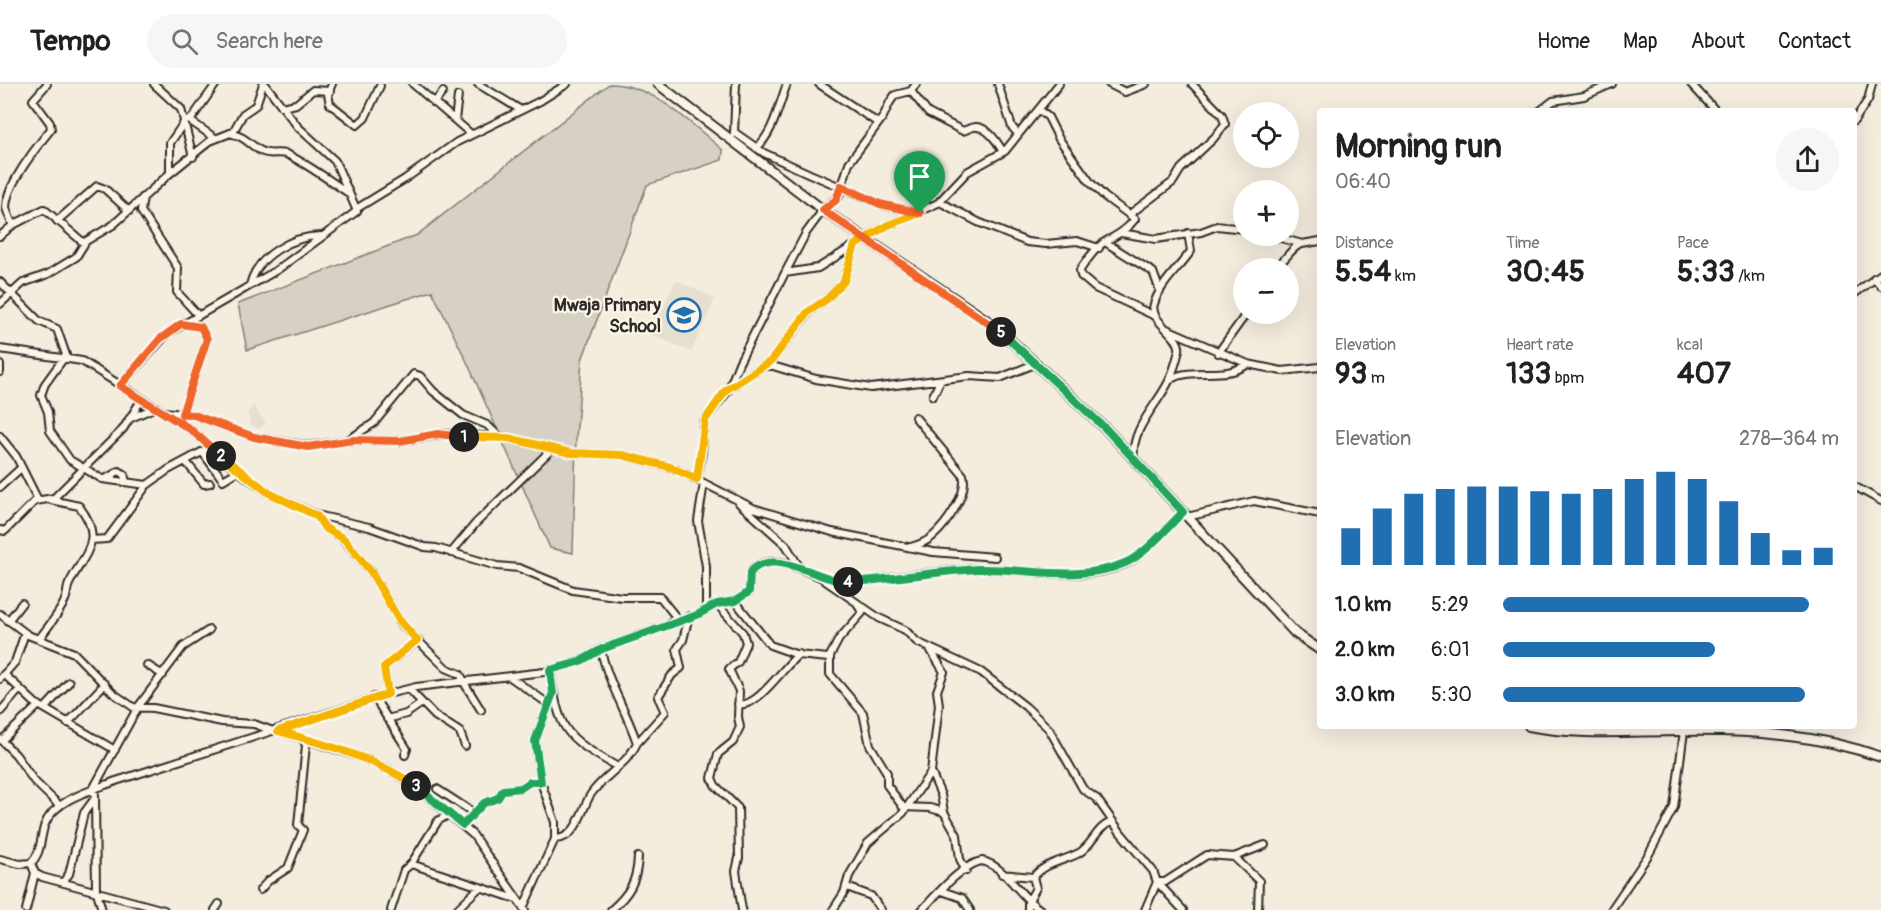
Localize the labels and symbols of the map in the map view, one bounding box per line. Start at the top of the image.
pin [894,151,945,213]
place label: Mwaja Primary School [554,294,661,338]
school or university icon: Mwaja Primary School [666,297,702,333]
pin: 5 [986,317,1016,347]
pin: 1 [449,422,479,452]
pin: 2 [206,441,236,471]
pin: 4 [833,567,863,597]
pin: 3 [401,771,431,801]

